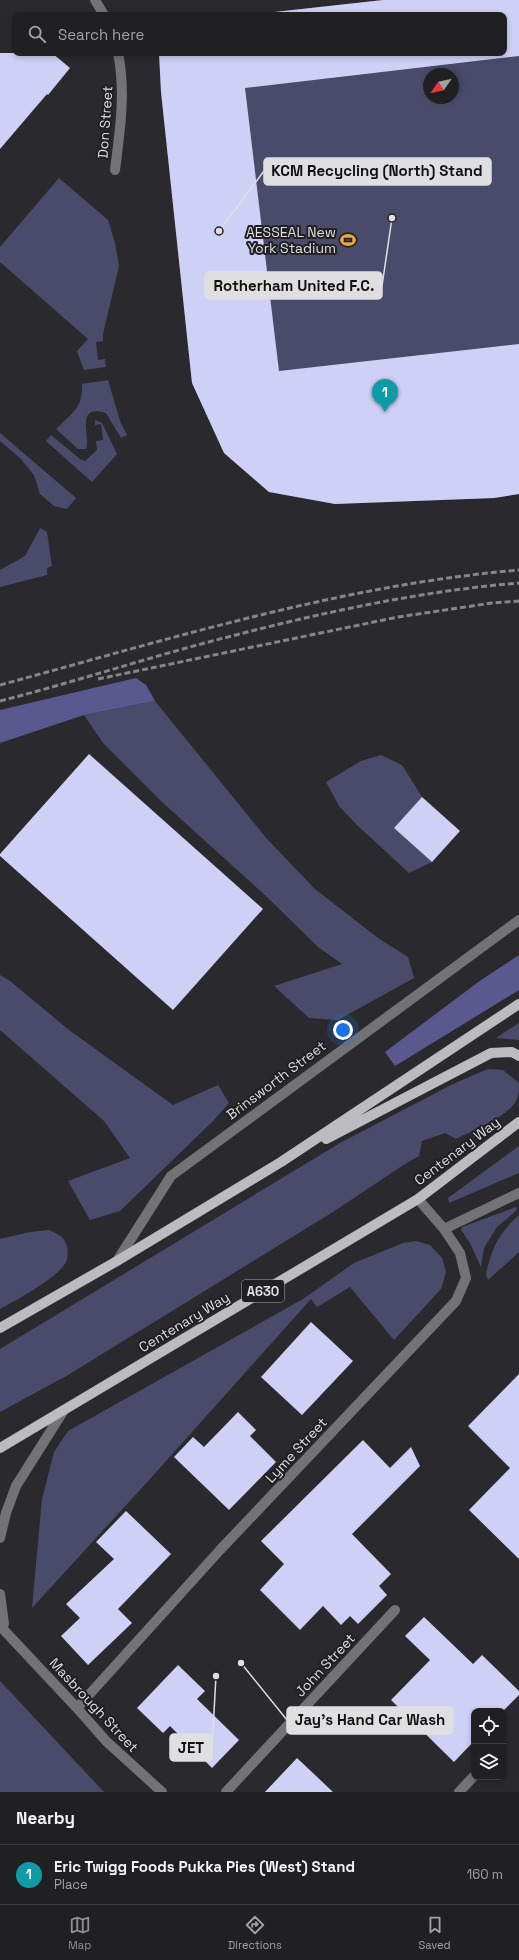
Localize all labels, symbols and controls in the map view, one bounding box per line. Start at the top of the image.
search box [12,12,507,56]
icon: search [26,23,48,45]
text: Search here [58,25,144,44]
north arrow [423,68,459,104]
street label: Don Street [93,85,117,159]
callout: KCM Recycling (North) Stand [264,158,491,185]
text: KCM Recycling (North) Stand [271,161,483,180]
place label: AESSEAL New York Stadium [246,223,336,257]
sports icon: AESSEAL New York Stadium [339,231,357,249]
callout: Rotherham United F.C. [205,272,382,299]
text: Rotherham United F.C. [214,276,374,295]
pin: 1 [372,379,398,412]
your location [333,1020,353,1040]
street label: Brinsworth Street [223,1037,329,1123]
street label: Centenary Way [411,1113,503,1189]
road number: A630 [242,1280,284,1302]
street label: Centenary Way [135,1288,233,1356]
street label: Lyme Street [261,1414,331,1486]
street label: John Street [291,1630,359,1700]
street label: Masbrough Street [46,1654,142,1756]
callout: Jay's Hand Car Wash [287,1707,453,1734]
map controls [471,1708,507,1780]
button: locate [471,1708,507,1744]
text: Jay's Hand Car Wash [295,1710,445,1729]
callout: JET [170,1734,212,1761]
text: JET [178,1738,204,1757]
button: layers [471,1744,507,1780]
text: Nearby [16,1807,75,1829]
text: Eric Twigg Foods Pukka Pies (West) Stand [54,1857,355,1876]
text: 1 [26,1866,32,1883]
text: 160 m [467,1866,503,1883]
text: Place [54,1876,88,1893]
tab: Map [68,1914,91,1952]
tab: Directions [228,1914,282,1952]
tab: Saved [419,1914,451,1952]

